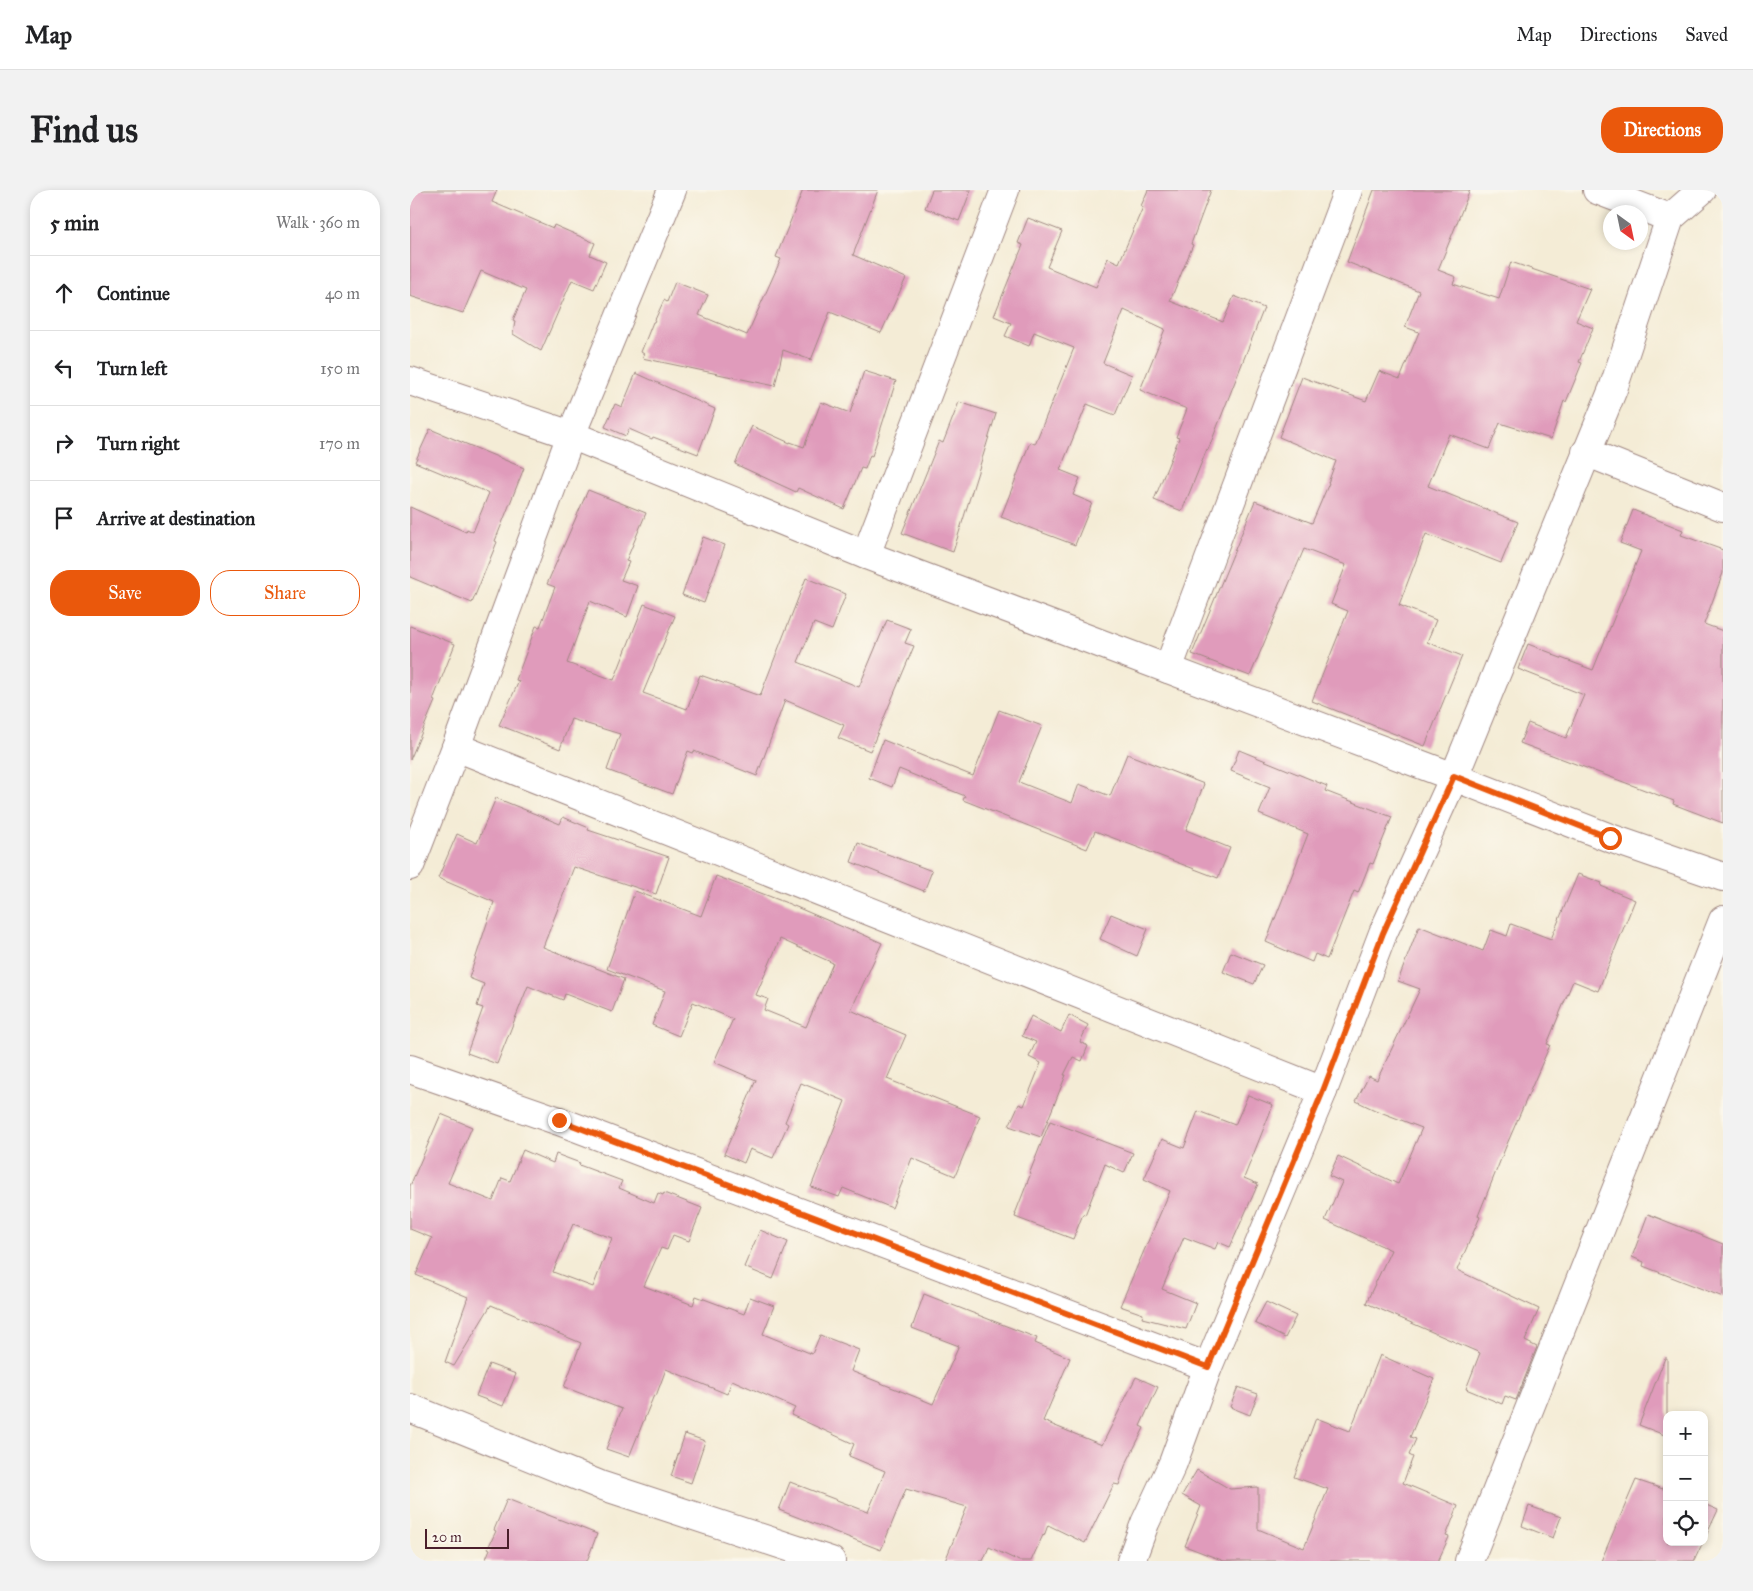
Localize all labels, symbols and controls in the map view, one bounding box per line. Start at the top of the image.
text: Map [25,20,72,50]
text: Map [1516,24,1552,46]
text: Directions [1580,24,1657,46]
text: Saved [1685,24,1728,46]
button: Directions [1601,107,1723,153]
text: Find us [30,109,138,152]
north arrow [1603,205,1648,250]
text: 5 min [50,210,99,236]
text: Walk · 360 m [276,213,360,232]
icon: ahead [50,279,78,307]
text: Continue [97,282,170,305]
text: 40 m [325,284,360,303]
icon: left [50,354,78,382]
text: Turn left [97,357,167,380]
text: 150 m [320,359,360,378]
icon: right [50,429,78,457]
text: Turn right [97,432,180,455]
text: 170 m [319,434,360,453]
icon: arrive [50,504,78,532]
text: Arrive at destination [97,507,255,530]
button: Save [50,570,200,616]
button: Share [210,570,360,616]
route start [1599,827,1622,850]
route end [548,1109,571,1132]
map controls [1663,1411,1708,1546]
button: + [1663,1411,1708,1456]
button: − [1663,1456,1708,1501]
button: locate [1663,1501,1708,1546]
scale bar [425,1526,509,1549]
text: 20 m [432,1529,462,1546]

